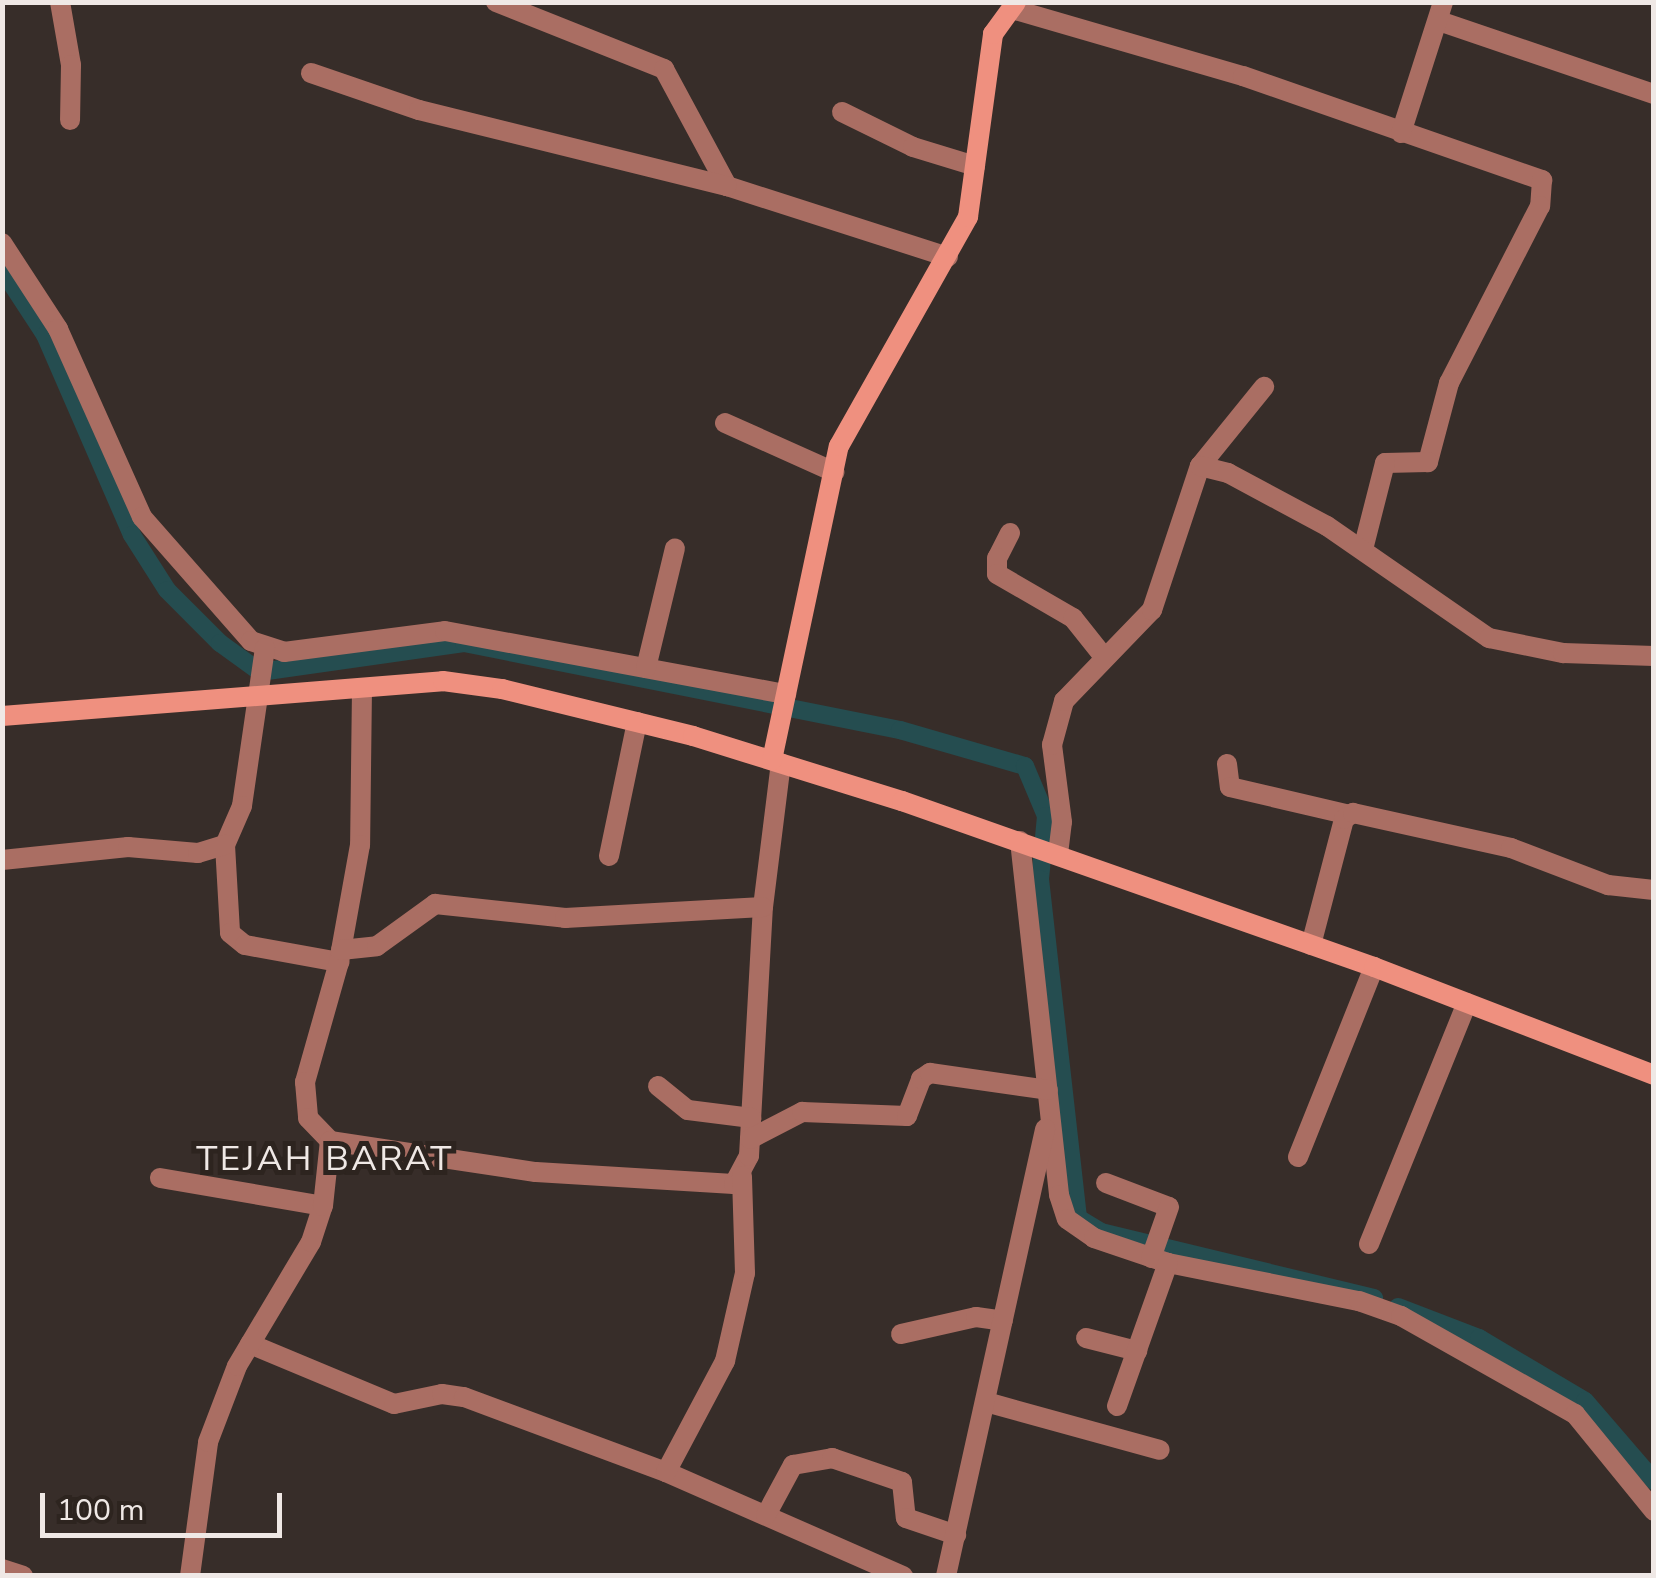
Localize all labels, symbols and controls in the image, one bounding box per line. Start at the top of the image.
district label: TEJAH BARAT [196,1138,454,1180]
scale bar [45,1473,288,1535]
text: 100 m [57,1490,144,1531]

